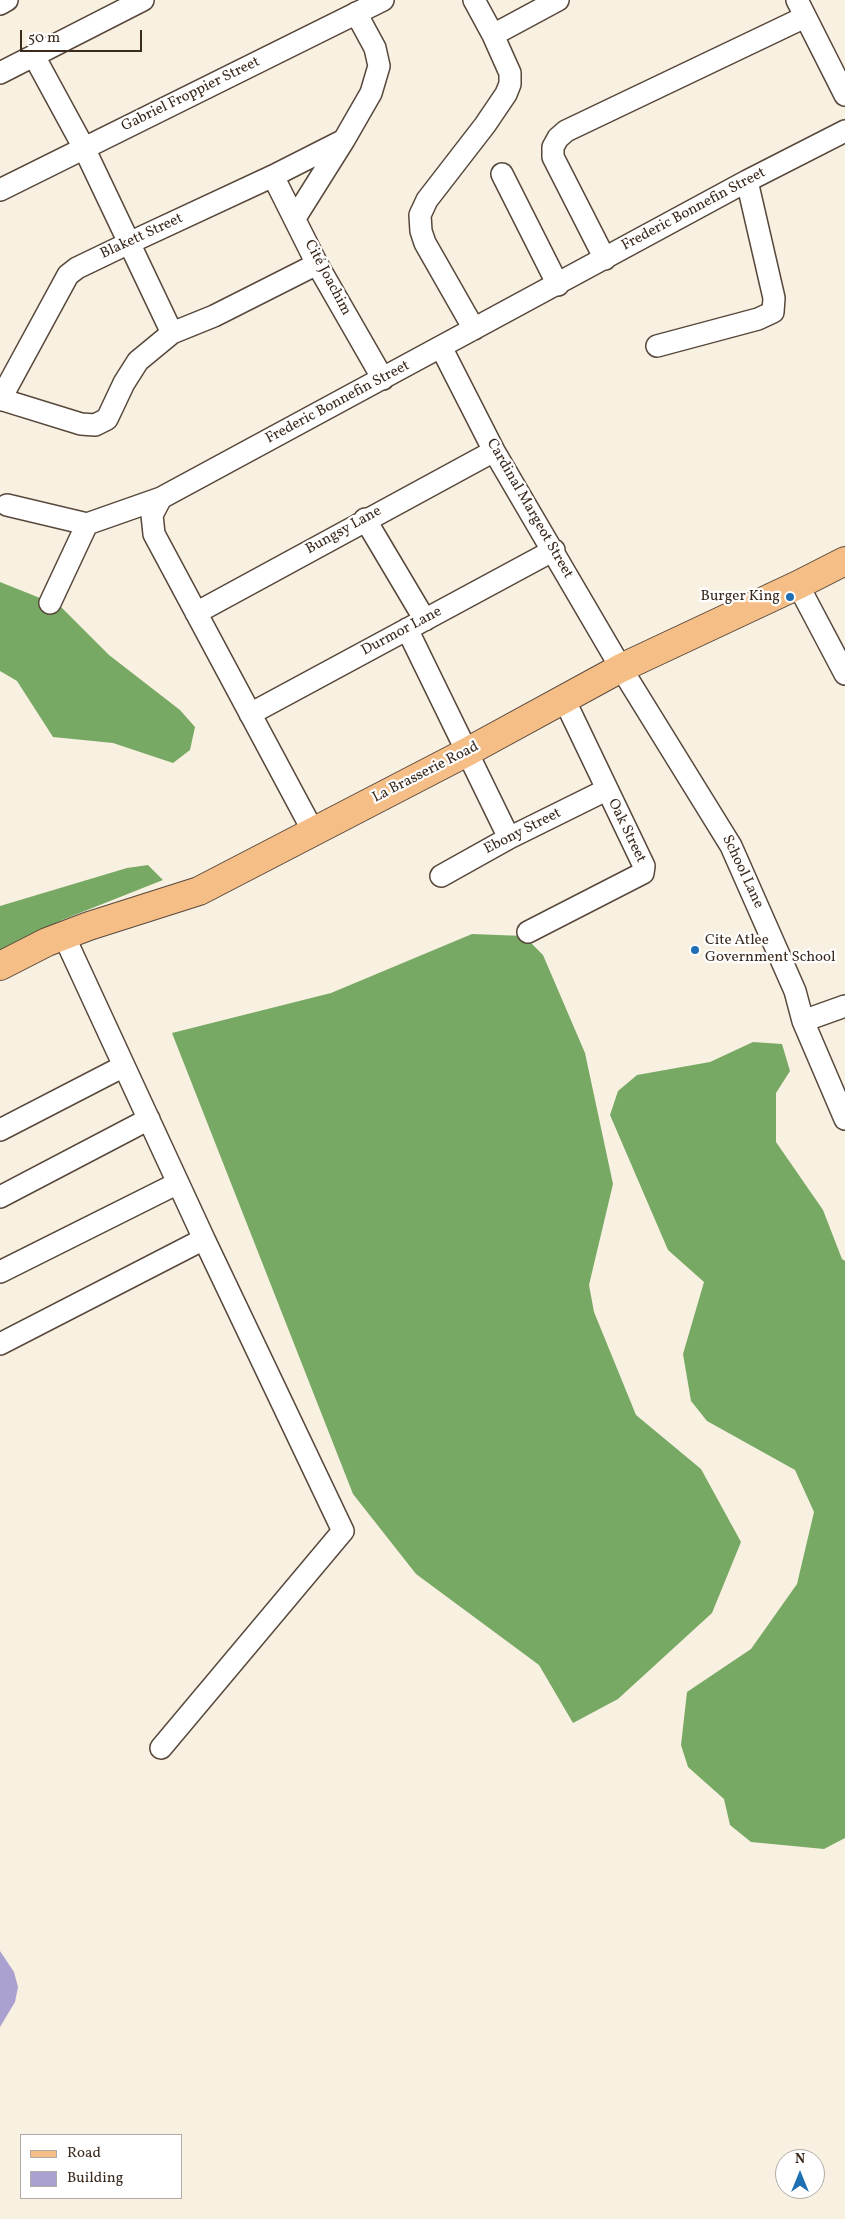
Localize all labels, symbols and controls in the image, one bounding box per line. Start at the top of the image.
scale bar [22,20,145,52]
text: 50 m [28,28,60,49]
street label: Gabriel Froppier Street [119,54,263,136]
street label: Frederic Bonnefin Street [619,164,769,256]
street label: Blakett Street [98,210,186,264]
street label: Cité Joachim [300,237,354,319]
street label: Frederic Bonnefin Street [263,357,413,449]
street label: Cardinal Margeot Street [482,436,576,582]
street label: Bungsy Lane [303,503,385,559]
place label: Burger King [701,588,780,606]
marker: Burger King [784,591,796,603]
street label: Durmor Lane [359,603,445,661]
street label: La Brasserie Road [370,738,482,808]
street label: Oak Street [603,796,649,866]
street label: Ebony Street [481,805,565,859]
street label: School Lane [717,832,767,912]
place label: Cite Atlee Government School [705,932,835,967]
marker: Cite Atlee Government School [689,944,701,956]
legend [20,2134,182,2199]
text: Road [67,2143,101,2164]
north arrow [775,2149,825,2199]
text: N [795,2150,805,2169]
text: Building [67,2168,123,2189]

